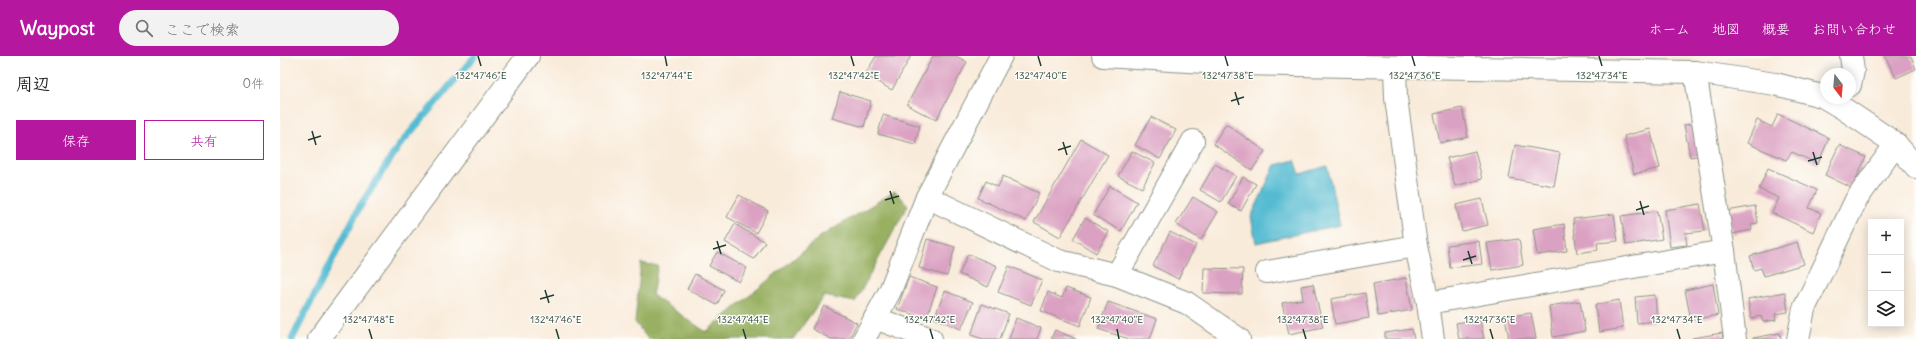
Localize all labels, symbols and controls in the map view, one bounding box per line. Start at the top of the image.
search box [119,10,399,46]
text: Waypost [20,16,95,40]
icon: search [133,17,155,39]
text: ここで検索 [165,20,240,39]
text: ホーム [1649,20,1690,38]
text: 地図 [1712,20,1740,38]
text: 概要 [1762,20,1790,38]
text: お問い合わせ [1812,20,1896,38]
north arrow [1820,68,1856,104]
text: 132°47'46"E [455,69,507,82]
text: 132°47'44"E [641,69,693,82]
text: 132°47'42"E [828,69,880,82]
text: 132°47'40"E [1015,69,1067,82]
text: 132°47'38"E [1202,69,1254,82]
text: 132°47'36"E [1389,69,1441,82]
text: 132°47'34"E [1576,69,1628,82]
text: 周辺 [16,73,50,95]
text: 0件 [242,75,264,92]
button: 保存 [16,120,136,160]
button: 共有 [144,120,264,160]
map controls [1868,219,1904,327]
button: + [1868,219,1904,255]
button: − [1868,255,1904,291]
button: layers [1868,291,1904,327]
text: 132°47'48"E [343,313,395,326]
text: 132°47'46"E [530,313,582,326]
text: 132°47'44"E [717,313,769,326]
text: 132°47'42"E [904,313,956,326]
text: 132°47'40"E [1091,313,1143,326]
text: 132°47'38"E [1277,313,1329,326]
text: 132°47'36"E [1464,313,1516,326]
text: 132°47'34"E [1651,313,1703,326]

